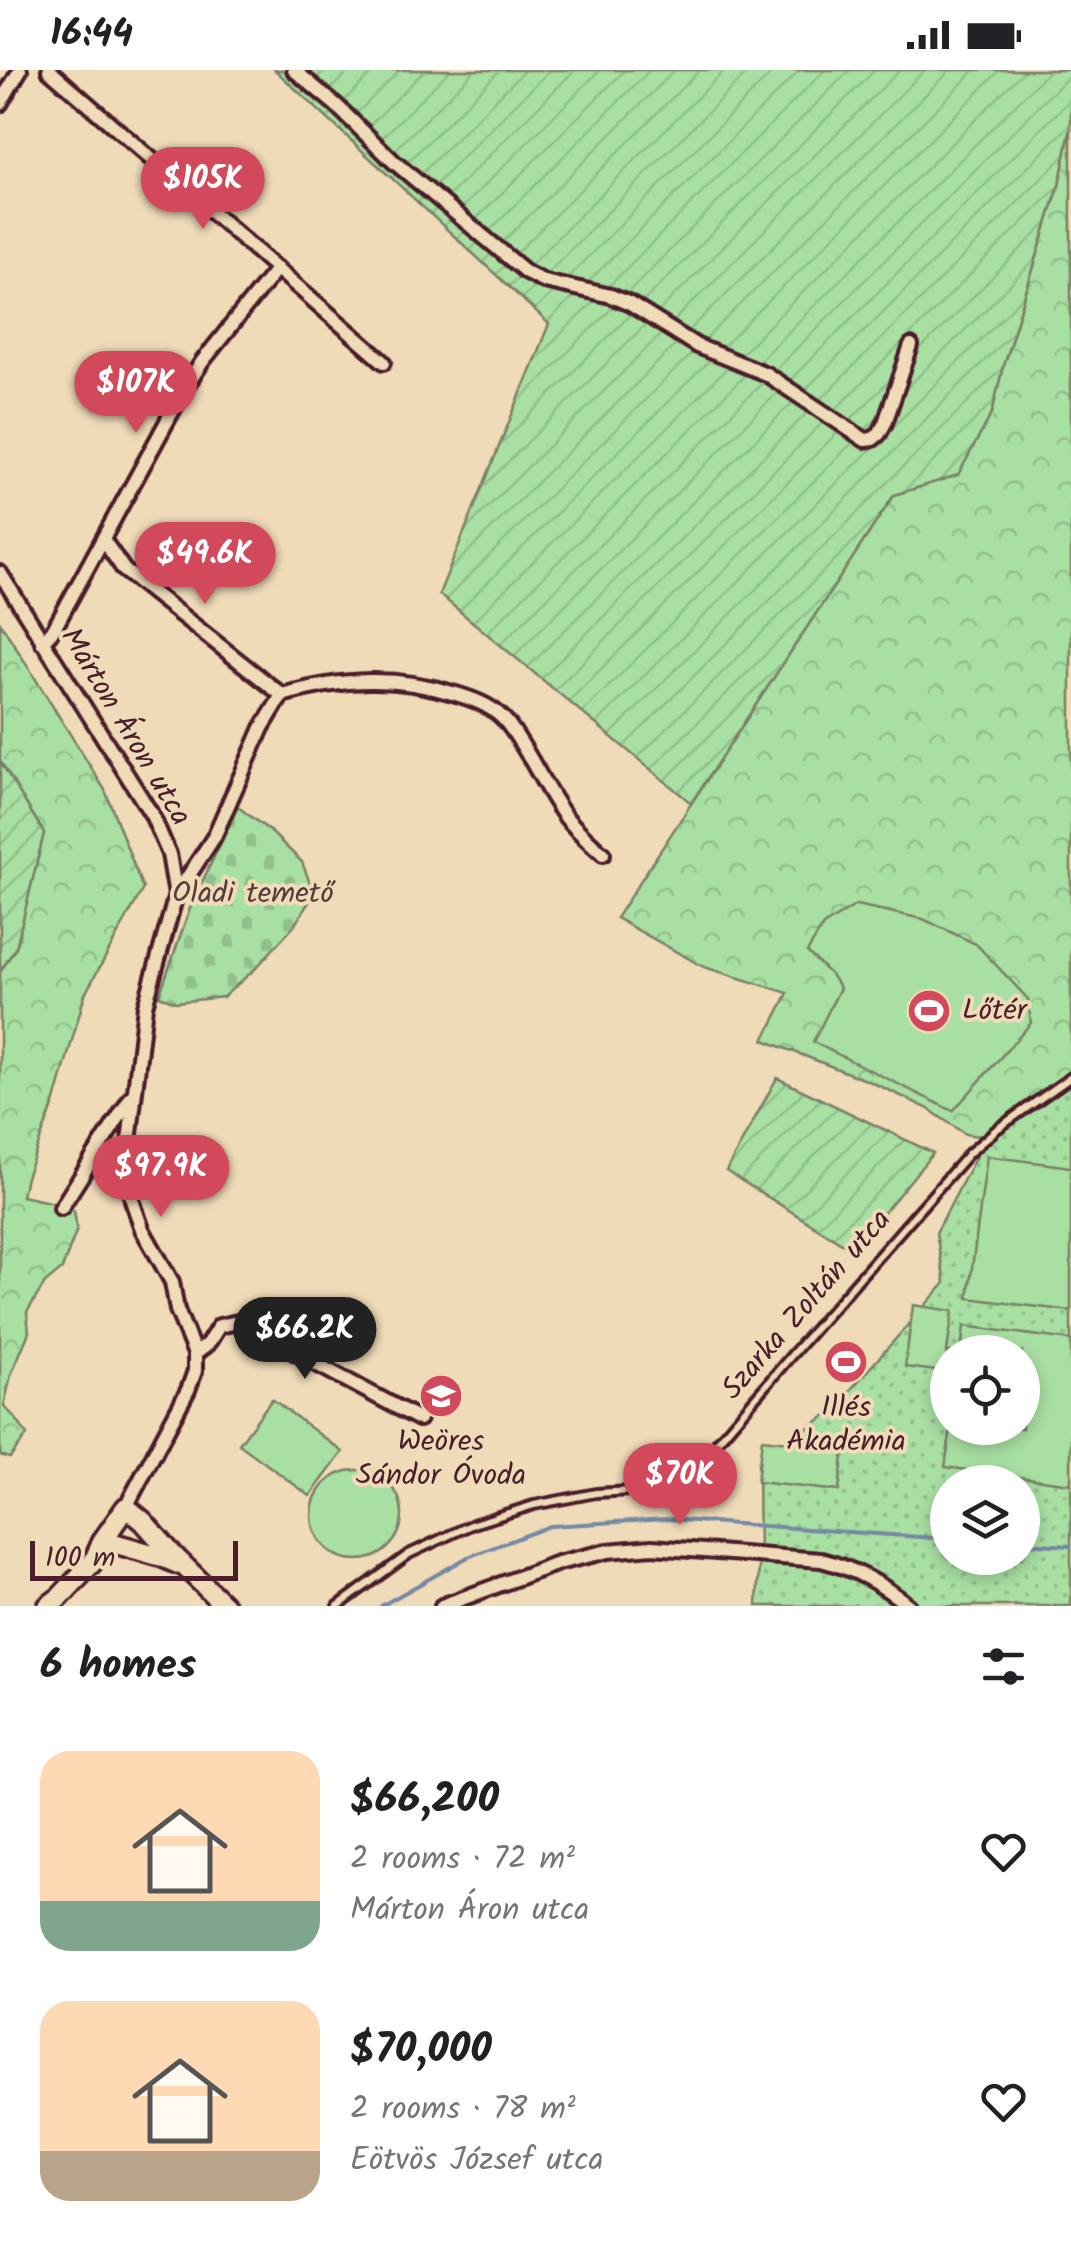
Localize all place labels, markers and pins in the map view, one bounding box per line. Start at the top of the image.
pin: $105K [133,147,273,232]
pin: $107K [66,351,206,436]
pin: $49.6K [124,522,286,607]
place label: Lőtér [962,987,1029,1035]
sports icon: Lőtér [906,988,952,1034]
pin: $97.9K [80,1135,242,1220]
pin: $66.2K [224,1297,386,1382]
sports icon: Illés Akadémia [823,1339,869,1385]
school or university icon: Weöres Sándor Óvoda [418,1373,464,1419]
place label: Illés Akadémia [786,1384,906,1466]
place label: Weöres Sándor Óvoda [356,1418,526,1500]
pin: $70K [621,1443,739,1528]

